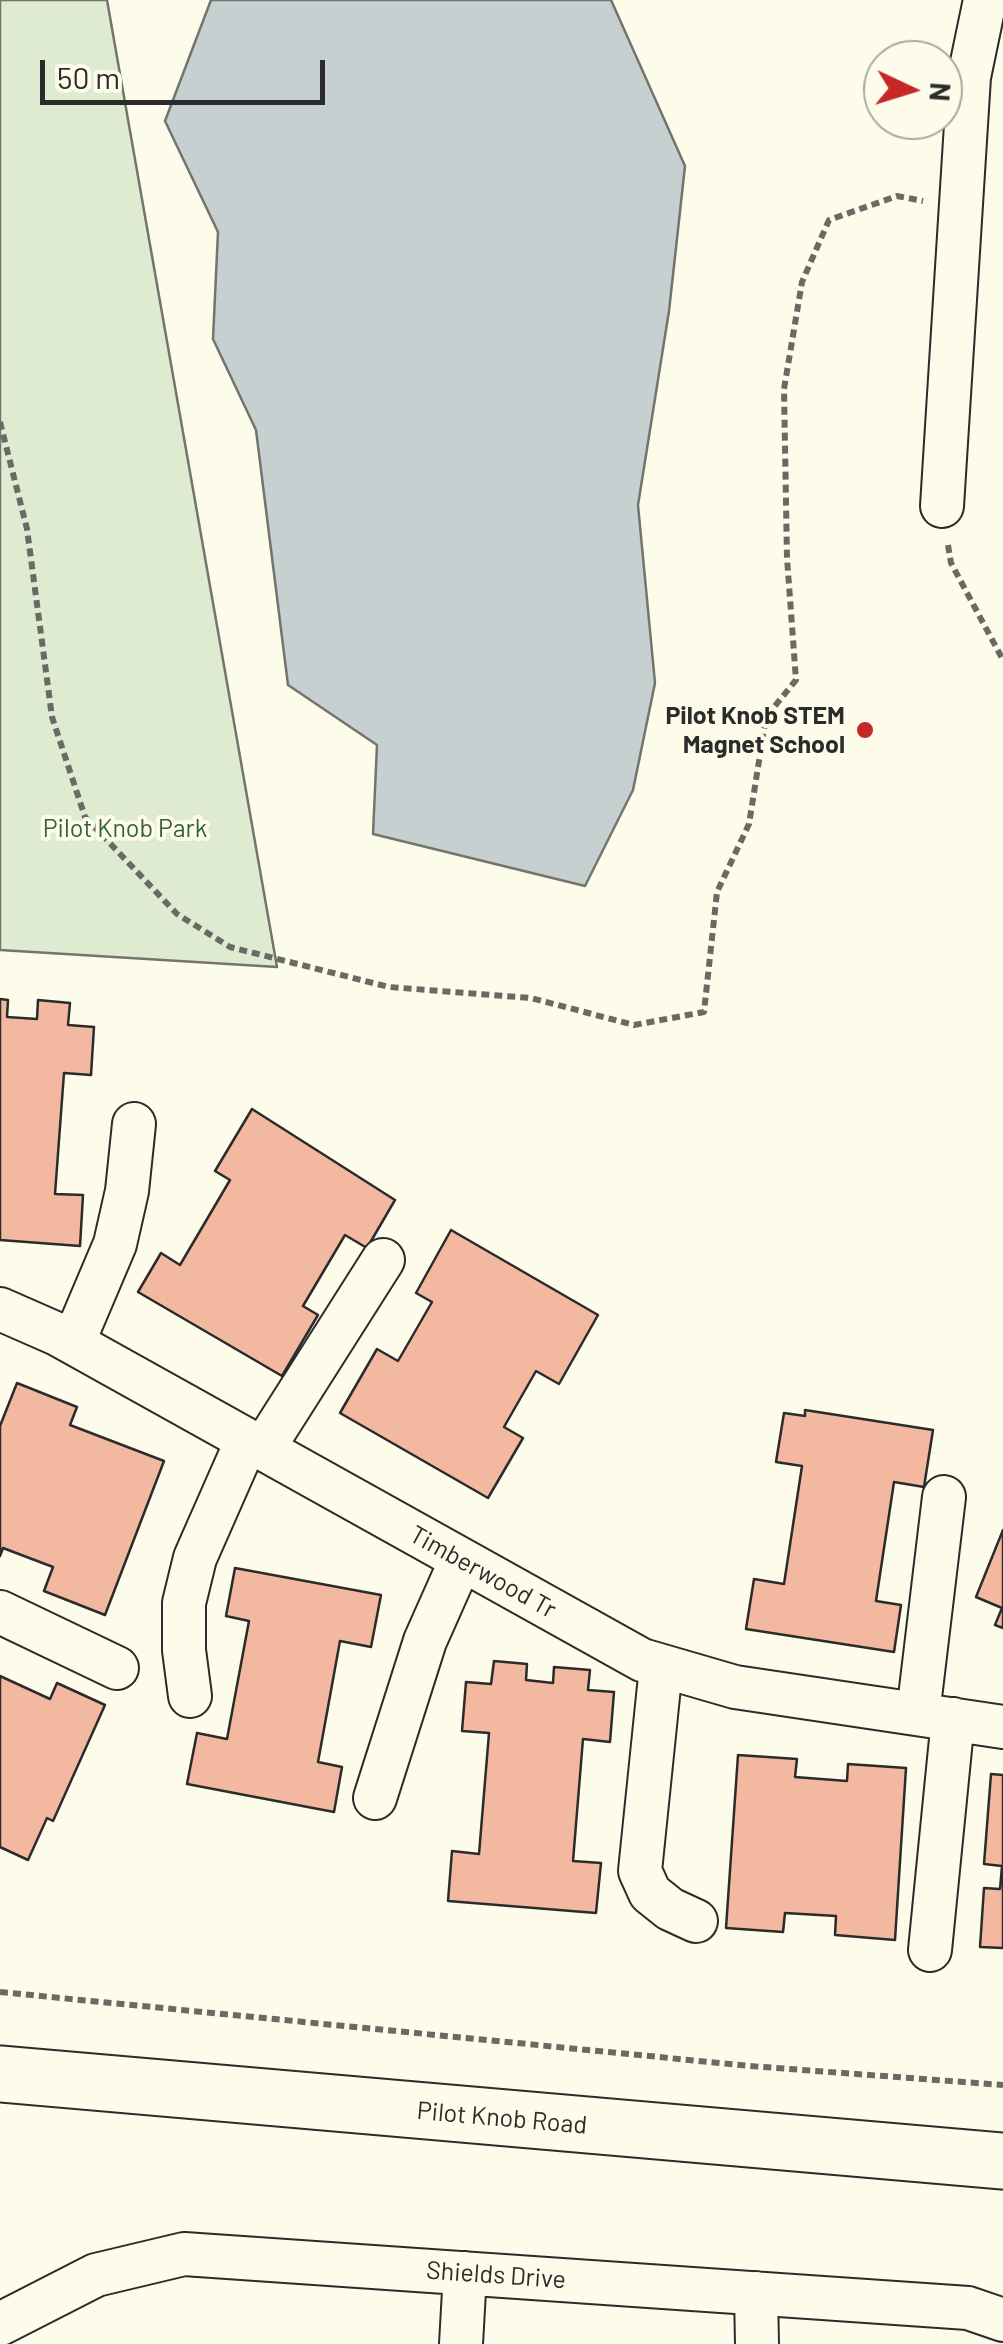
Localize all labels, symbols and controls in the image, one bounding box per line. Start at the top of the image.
scale bar [45,40,330,102]
north arrow [863,40,963,140]
text: 50 m [57,59,120,95]
text: N [923,81,959,102]
place label: Pilot Knob STEM Magnet School [665,701,845,760]
marker: Pilot Knob STEM Magnet School [854,719,876,741]
park label: Pilot Knob Park [43,814,207,844]
street label: Timberwood Tr [404,1519,562,1625]
street label: Pilot Knob Road [416,2096,588,2140]
street label: Shields Drive [425,2255,567,2295]

